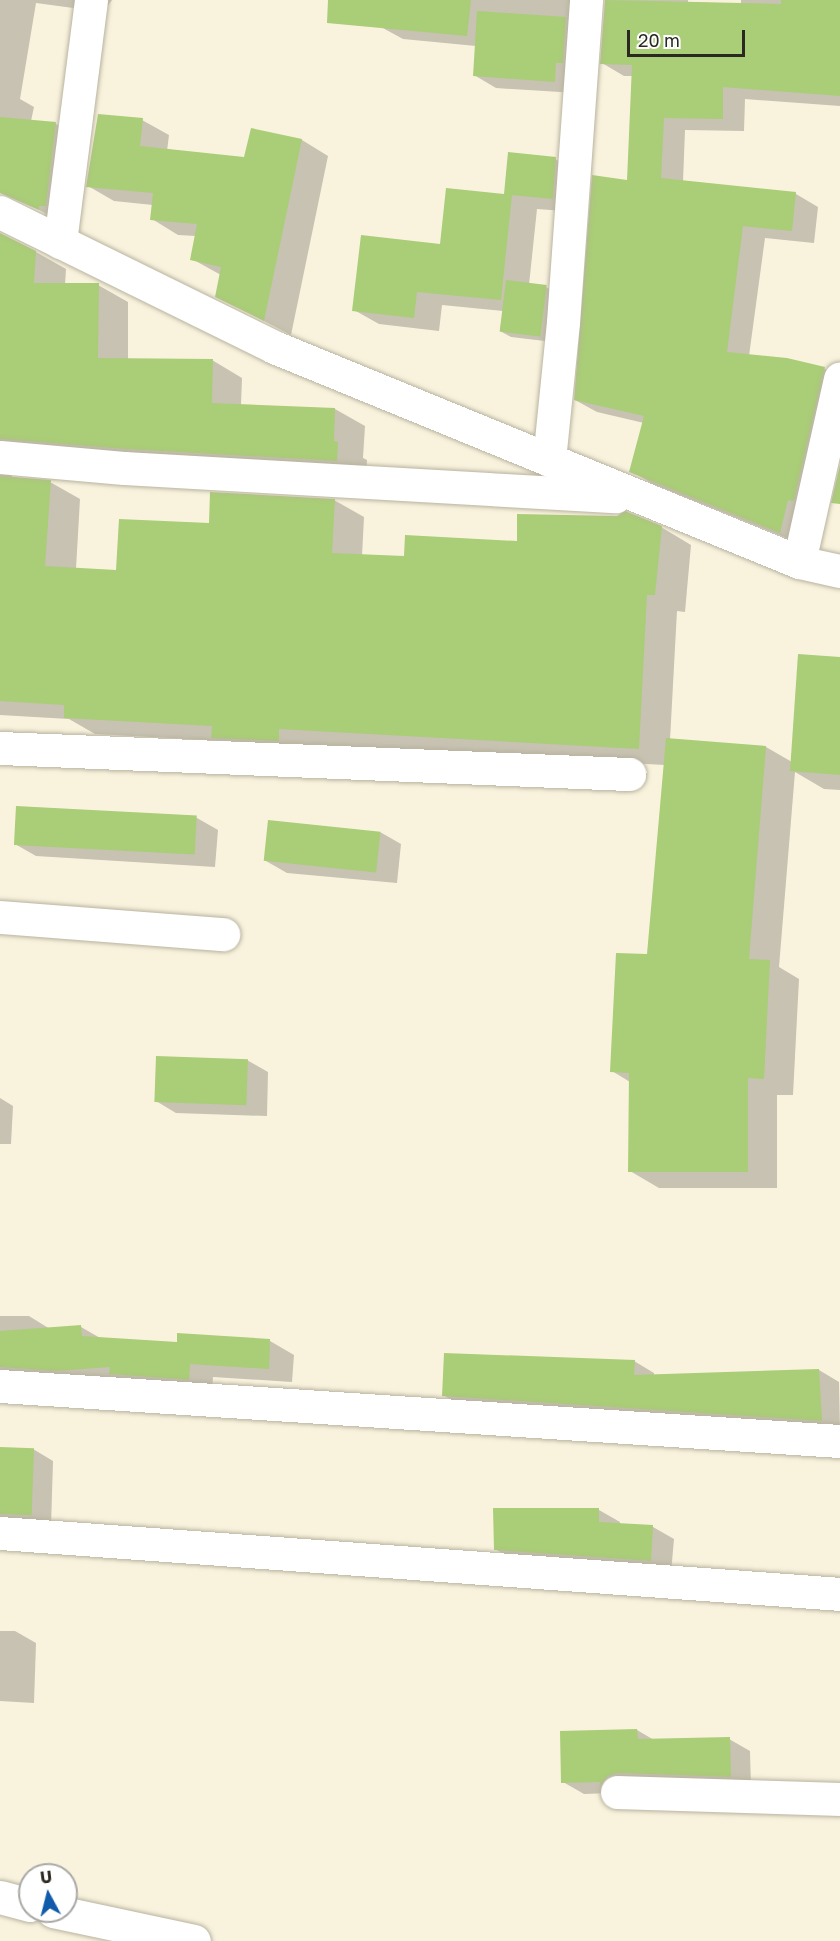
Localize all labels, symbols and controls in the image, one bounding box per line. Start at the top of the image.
scale bar [630,18,748,56]
text: 20 m [638,29,680,51]
north arrow [18,1863,78,1923]
text: U [39,1866,53,1888]

